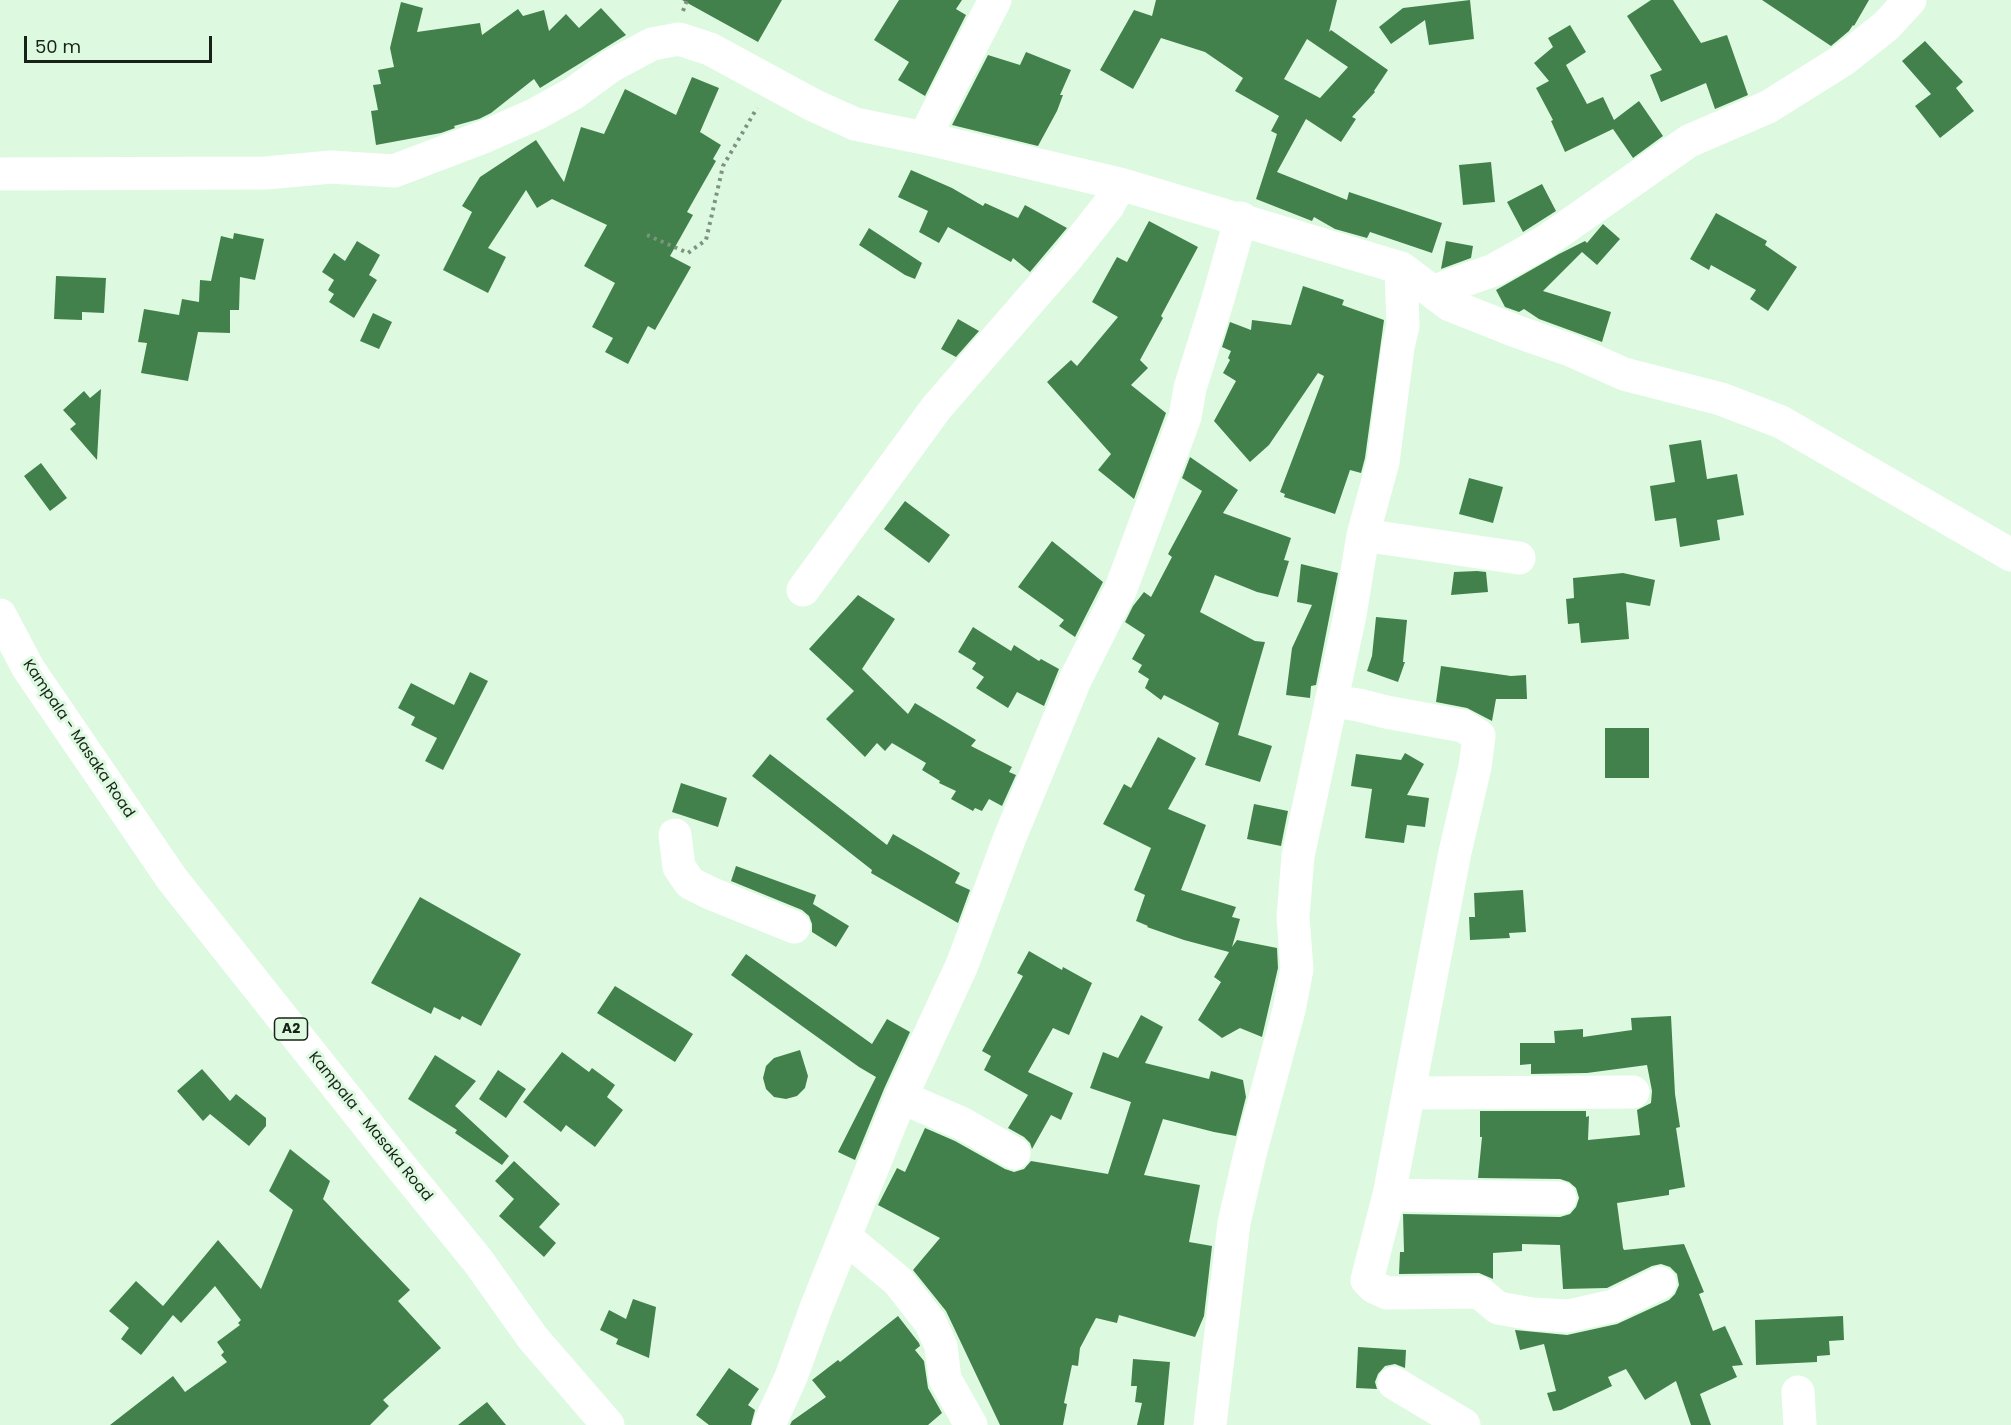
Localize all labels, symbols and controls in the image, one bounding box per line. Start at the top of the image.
scale bar [27,24,214,62]
text: 50 m [35,34,81,59]
street label: Kampala - Masaka Road [18,657,138,821]
road number: A2 [274,1018,308,1040]
street label: Kampala - Masaka Road [304,1049,436,1205]

